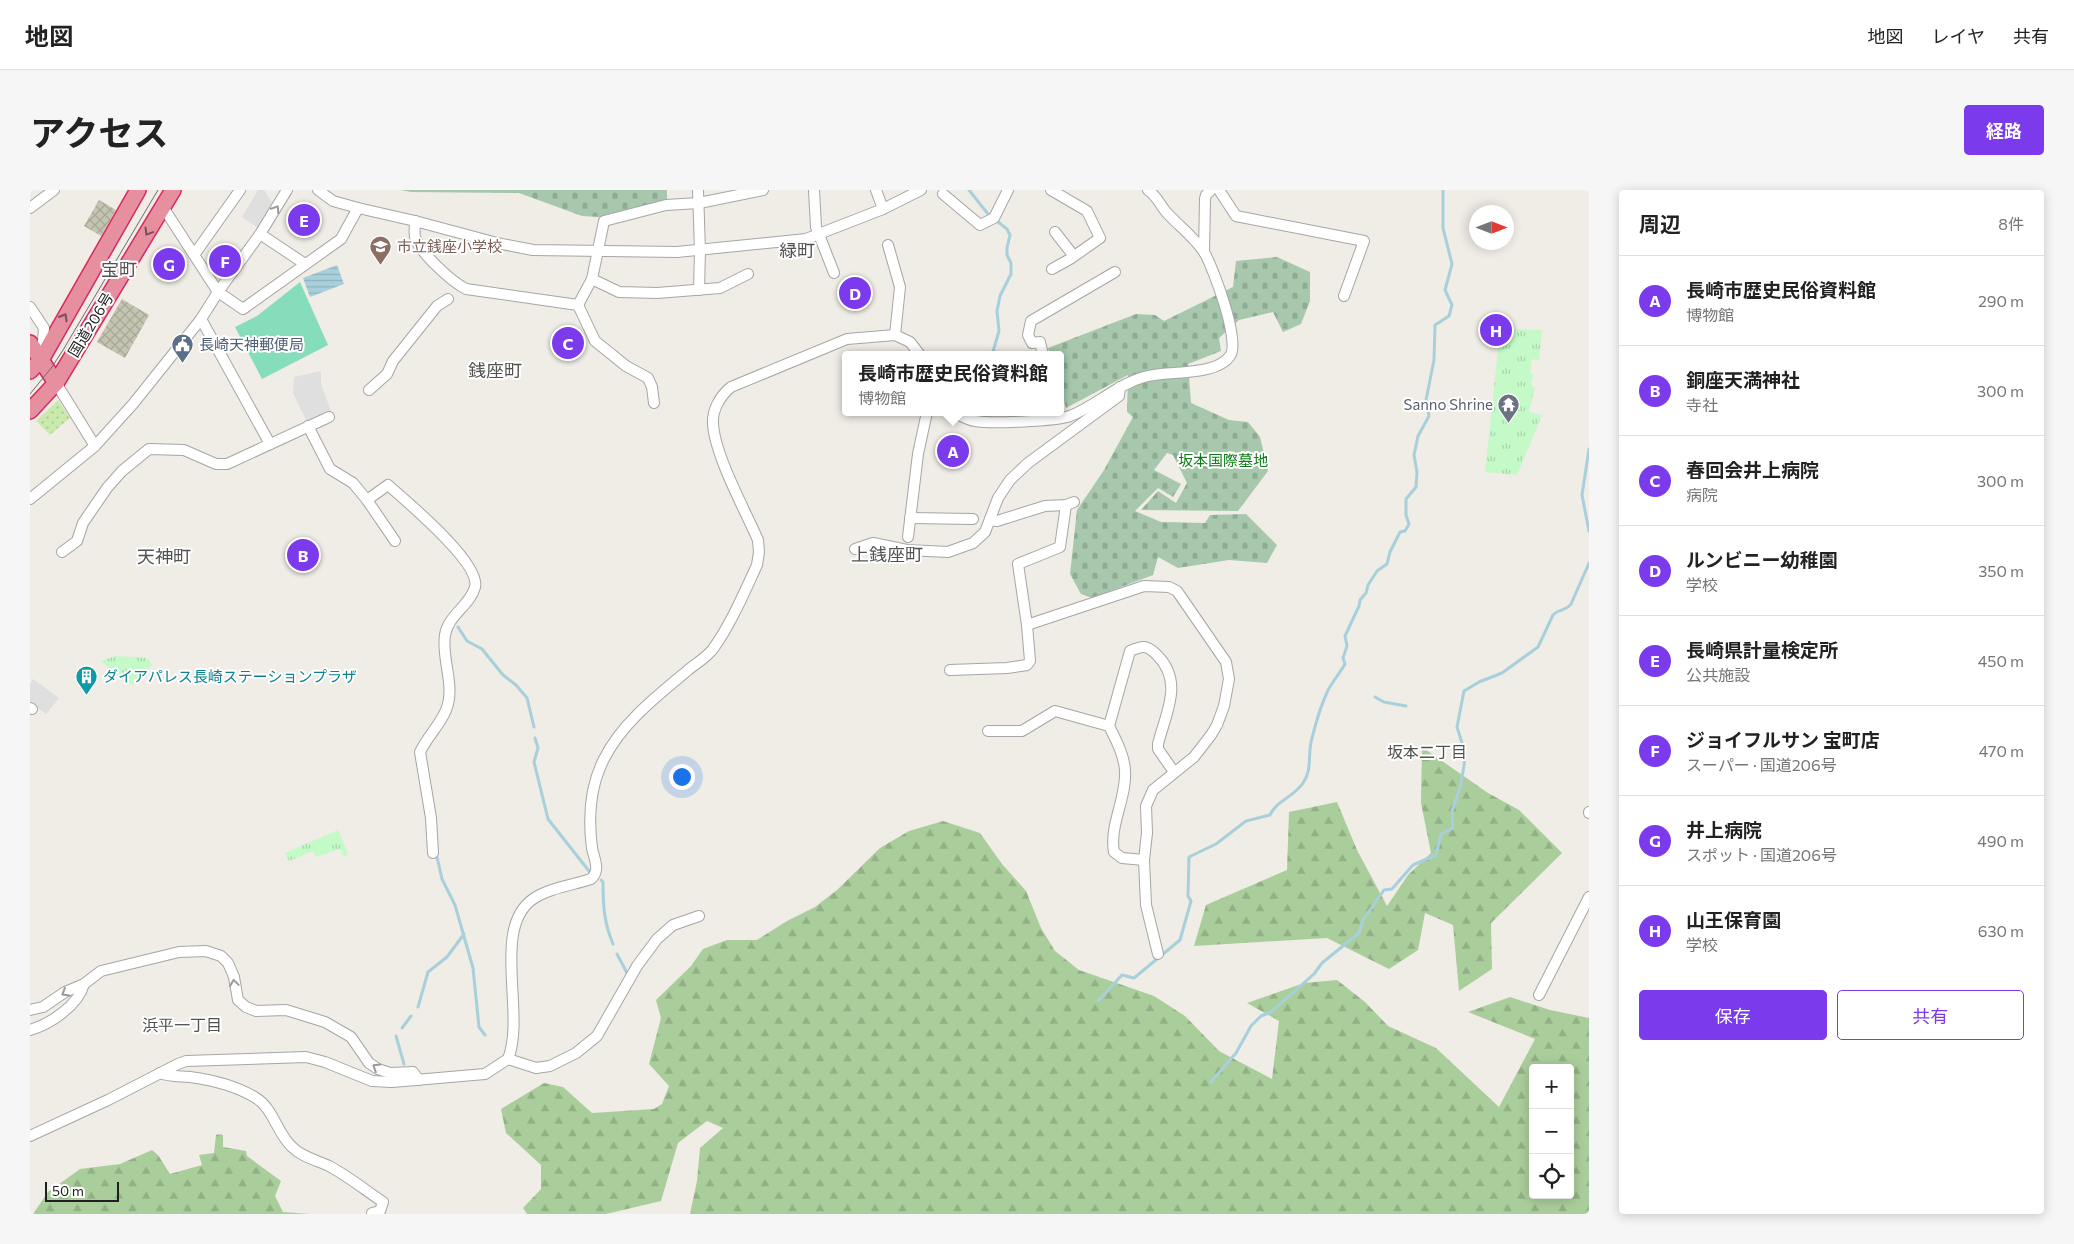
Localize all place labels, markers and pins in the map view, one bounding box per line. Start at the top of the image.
pin: E [288,201,320,239]
school or university icon: 市立銭座小学校 [369,235,393,266]
place label: 市立銭座小学校 [397,237,502,255]
pin: F [209,242,241,280]
pin: G [153,245,185,283]
pin: D [839,274,871,312]
pin: H [1480,311,1512,349]
pin: C [552,324,584,362]
public building icon: 長崎天神郵便局 [171,333,195,364]
place label: 長崎天神郵便局 [199,335,304,353]
temple icon: Sanno Shrine [1497,393,1521,424]
place label: Sanno Shrine [1404,395,1493,413]
pin: A [937,432,969,470]
pin: B [287,536,319,574]
building icon: ダイアパレス長崎ステーションプラザ [75,665,99,696]
place label: ダイアパレス長崎ステーションプラザ [103,667,357,685]

